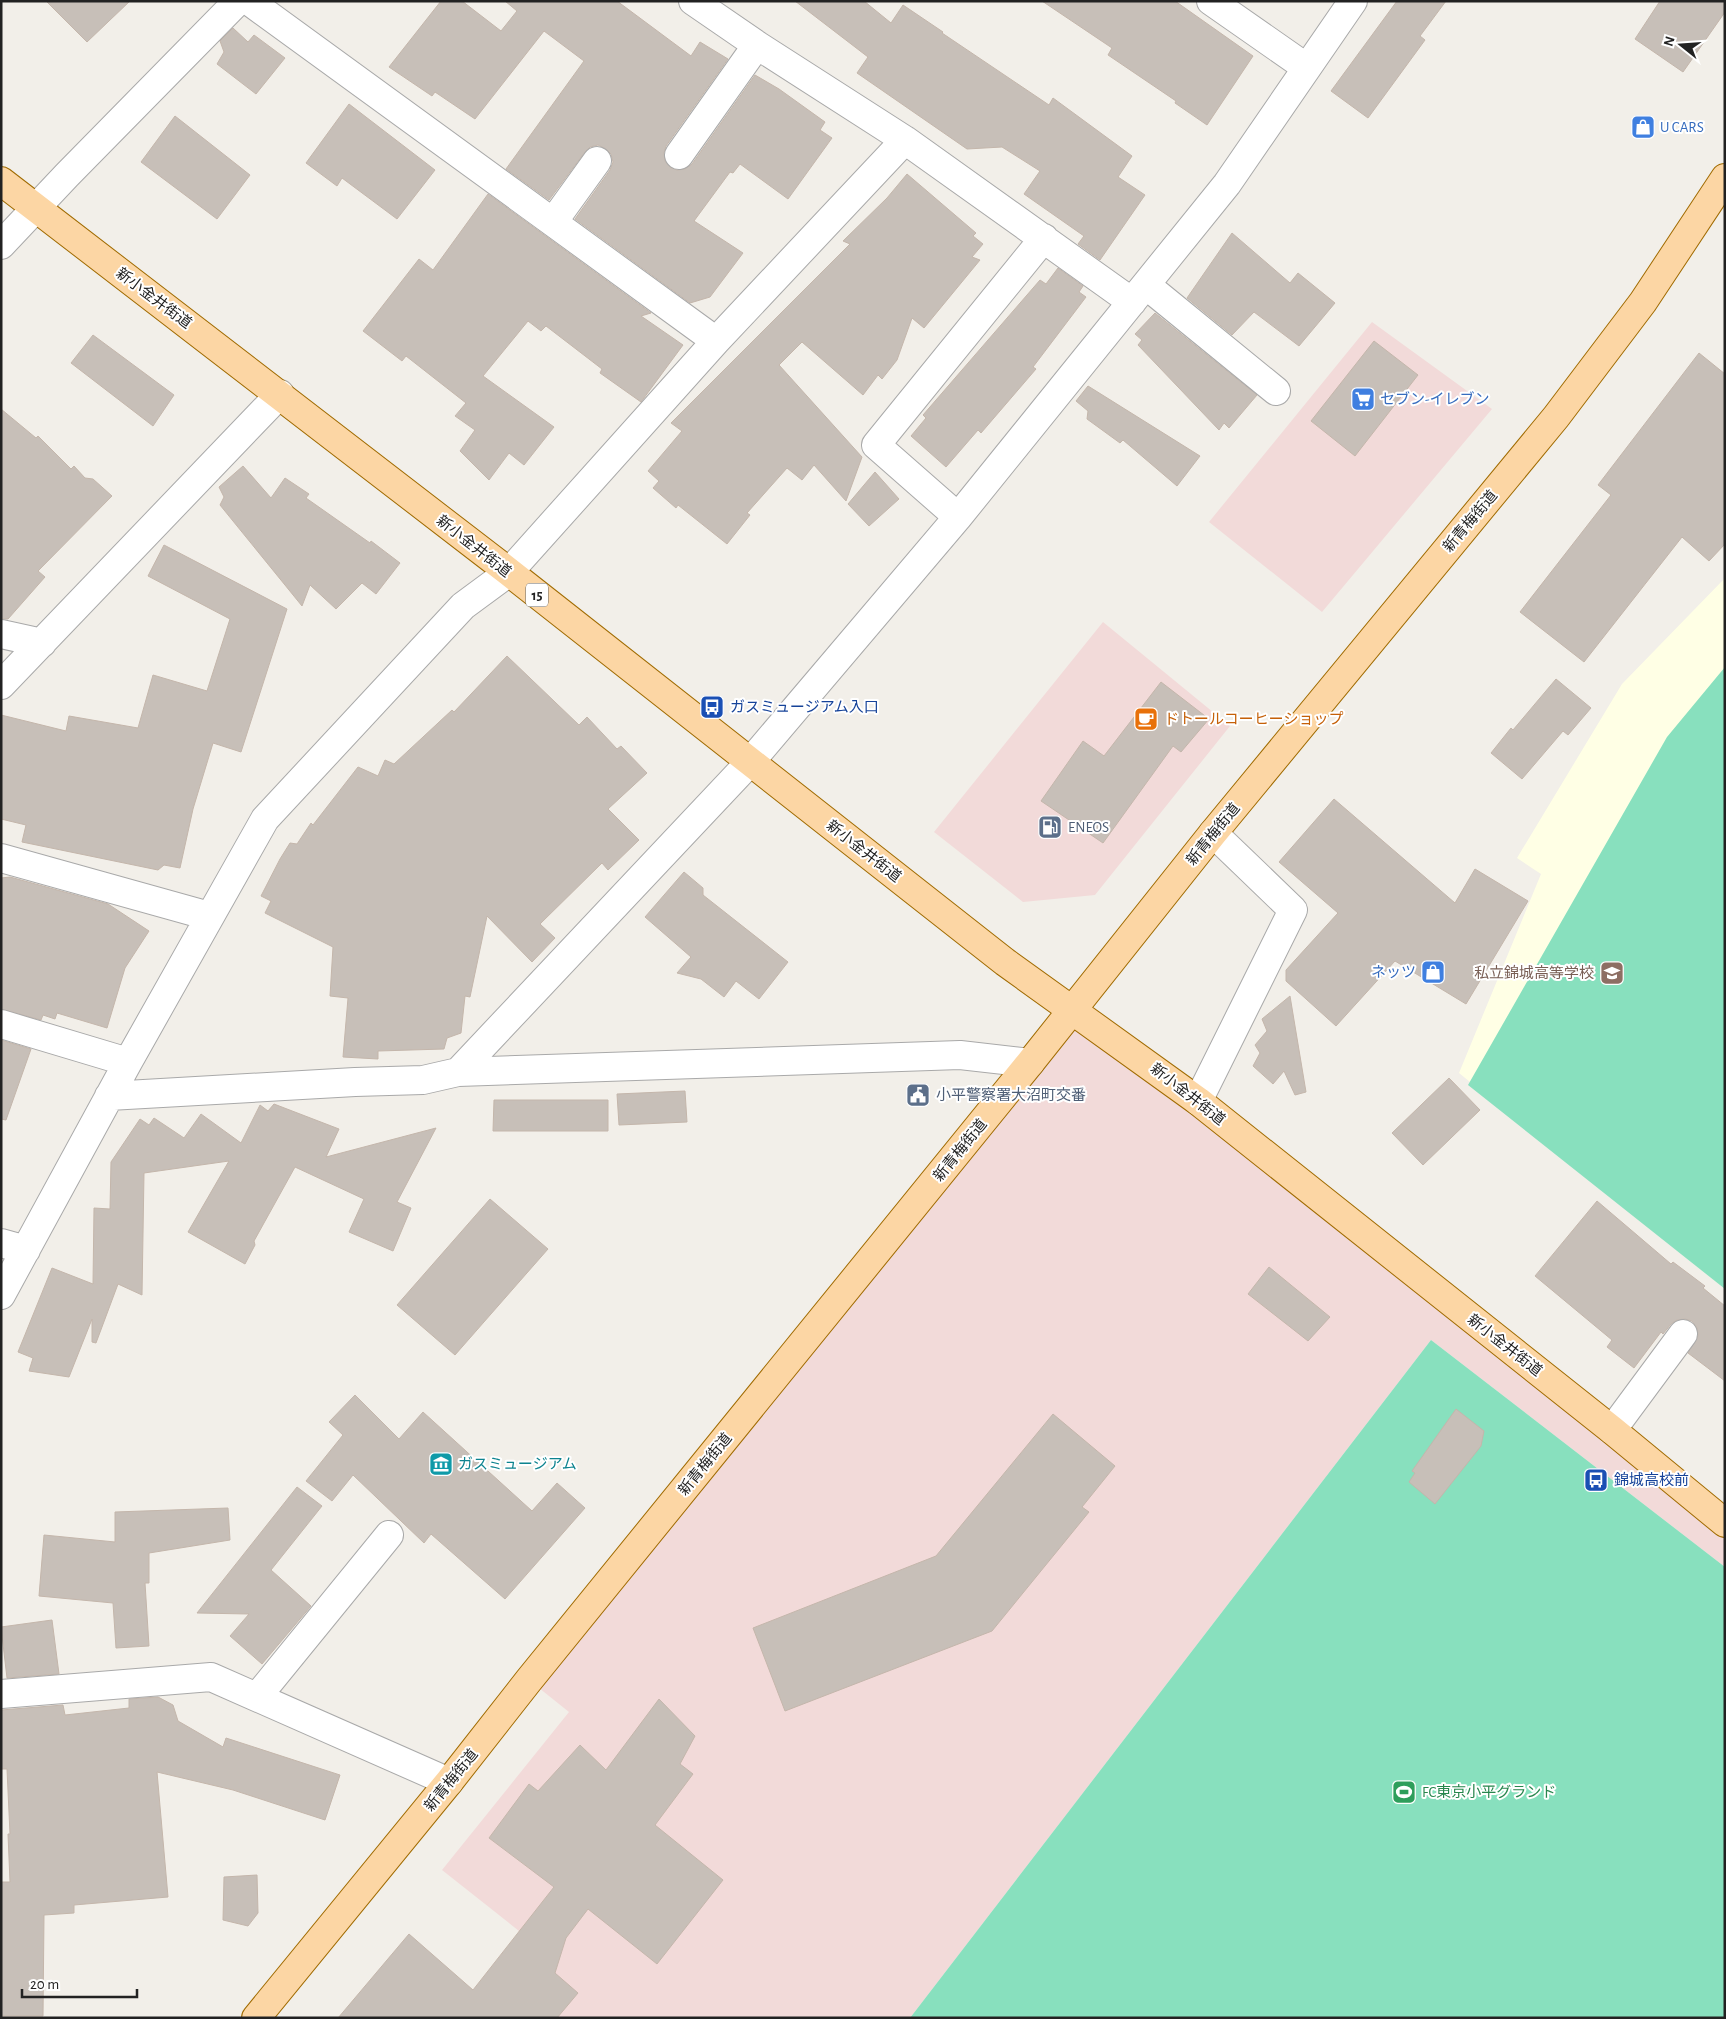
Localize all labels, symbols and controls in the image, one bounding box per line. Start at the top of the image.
north arrow [1656,20,1706,70]
text: N [1661,35,1678,48]
shop icon: U CARS [1630,114,1656,140]
place label: U CARS [1660,120,1704,135]
street label: 新小金井街道 [113,264,195,331]
supermarket icon: セブン-イレブン [1350,386,1376,412]
place label: セブン-イレブン [1380,391,1490,407]
street label: 新青梅街道 [1439,486,1500,555]
street label: 新小金井街道 [434,511,515,580]
road number: 15 [526,584,548,606]
bus stop icon: ガスミュージアム入口 [699,694,725,720]
place label: ガスミュージアム入口 [730,699,879,715]
cafe icon: ドトールコーヒーショップ [1133,706,1159,732]
place label: ドトールコーヒーショップ [1164,711,1343,727]
street label: 新青梅街道 [1182,799,1243,868]
fuel station icon: ENEOS [1037,814,1063,840]
street label: 新小金井街道 [824,816,905,885]
place label: ENEOS [1068,820,1109,835]
shop icon: ネッツ [1420,959,1446,985]
school or university icon: 私立錦城高等学校 [1599,960,1625,986]
place label: 私立錦城高等学校 [1474,964,1594,981]
place label: ネッツ [1371,965,1416,980]
street label: 新小金井街道 [1148,1059,1229,1128]
public building icon: 小平警察署大沼町交番 [905,1082,931,1108]
place label: 小平警察署大沼町交番 [936,1087,1086,1103]
street label: 新青梅街道 [929,1115,990,1184]
street label: 新小金井街道 [1465,1310,1546,1379]
street label: 新青梅街道 [674,1429,735,1498]
museum icon: ガスミュージアム [428,1451,454,1477]
place label: ガスミュージアム [458,1456,577,1472]
bus stop icon: 錦城高校前 [1583,1467,1609,1493]
place label: 錦城高校前 [1614,1471,1689,1488]
street label: 新青梅街道 [420,1745,481,1814]
sports icon: FC東京小平グランド [1391,1779,1417,1805]
place label: FC東京小平グランド [1422,1784,1556,1800]
scale bar [22,1966,138,1998]
text: 20 m [30,1977,59,1992]

